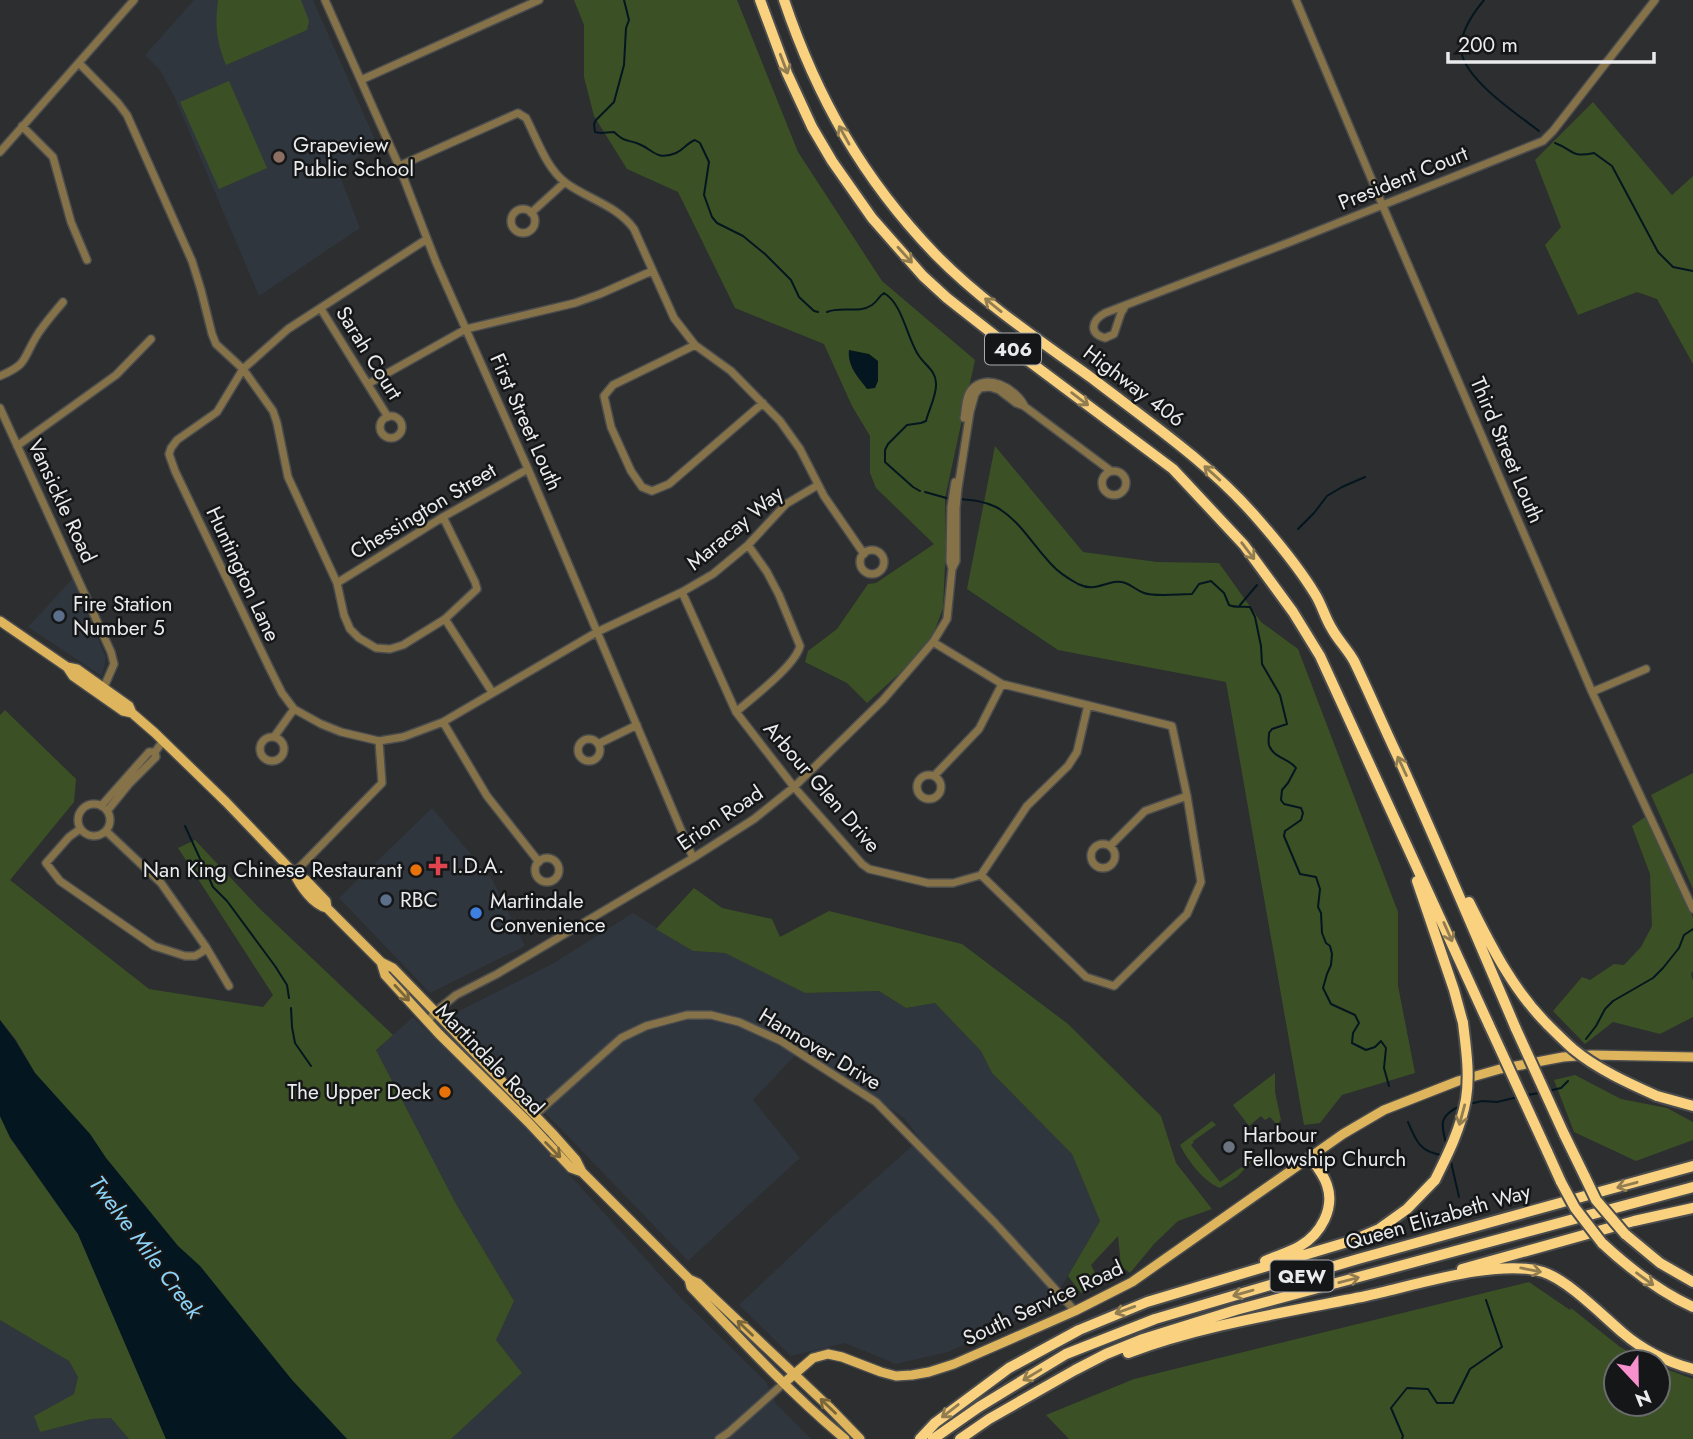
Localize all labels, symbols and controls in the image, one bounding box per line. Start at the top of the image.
scale bar [1448,21,1654,65]
text: 200 m [1458,30,1518,60]
one-way arrow [778,53,791,74]
one-way arrow [837,125,850,146]
place label: Grapeview Public School [293,130,414,184]
street label: President Court [1334,138,1472,218]
marker: Grapeview Public School [271,149,287,165]
one-way arrow [896,246,913,263]
one-way arrow [985,297,1003,312]
street label: Sarah Court [328,300,410,406]
road number: 406 [985,334,1041,364]
street label: Highway 406 [1077,338,1191,434]
street label: First Street Louth [482,349,570,495]
street label: Third Street Louth [1463,372,1551,528]
one-way arrow [1070,392,1089,406]
street label: Vansickle Road [20,434,104,568]
street label: Chessington Street [344,456,502,566]
one-way arrow [1203,465,1221,481]
street label: Maracay Way [680,478,790,577]
street label: Huntington Lane [199,502,287,647]
one-way arrow [1240,541,1255,560]
place label: Fire Station Number 5 [73,589,173,643]
marker: Fire Station Number 5 [51,608,67,624]
street label: Arbour Glen Drive [757,715,888,859]
one-way arrow [1395,756,1408,777]
street label: Erion Road [671,778,769,858]
place label: I.D.A. [452,851,504,881]
place label: Nan King Chinese Restaurant [143,855,402,885]
marker: I.D.A. [430,858,446,874]
marker: Nan King Chinese Restaurant [408,862,424,878]
place label: RBC [400,885,438,915]
place label: Martindale Convenience [490,886,606,940]
marker: RBC [378,892,394,908]
marker: Martindale Convenience [468,905,484,921]
one-way arrow [1442,921,1455,942]
one-way arrow [393,984,410,1001]
street label: Martindale Road [429,996,551,1122]
street label: Hannover Drive [753,1001,887,1098]
place label: The Upper Deck [287,1077,432,1107]
marker: The Upper Deck [437,1084,453,1100]
one-way arrow [1454,1104,1467,1126]
place label: Harbour Fellowship Church [1243,1120,1406,1174]
marker: Harbour Fellowship Church [1221,1139,1237,1155]
one-way arrow [544,1141,561,1158]
water label: Twelve Mile Creek [81,1168,212,1327]
street label: Queen Elizabeth Way [1342,1176,1535,1258]
one-way arrow [1616,1179,1638,1192]
street label: South Service Road [958,1253,1128,1353]
road number: QEW [1270,1260,1334,1292]
one-way arrow [1519,1263,1542,1277]
one-way arrow [1635,1272,1654,1286]
one-way arrow [1337,1273,1360,1286]
one-way arrow [1232,1287,1254,1300]
one-way arrow [1115,1305,1137,1317]
one-way arrow [737,1319,754,1336]
north arrow [1602,1348,1672,1418]
one-way arrow [1023,1368,1043,1382]
text: N [1631,1383,1655,1414]
one-way arrow [820,1398,837,1415]
one-way arrow [941,1404,960,1419]

